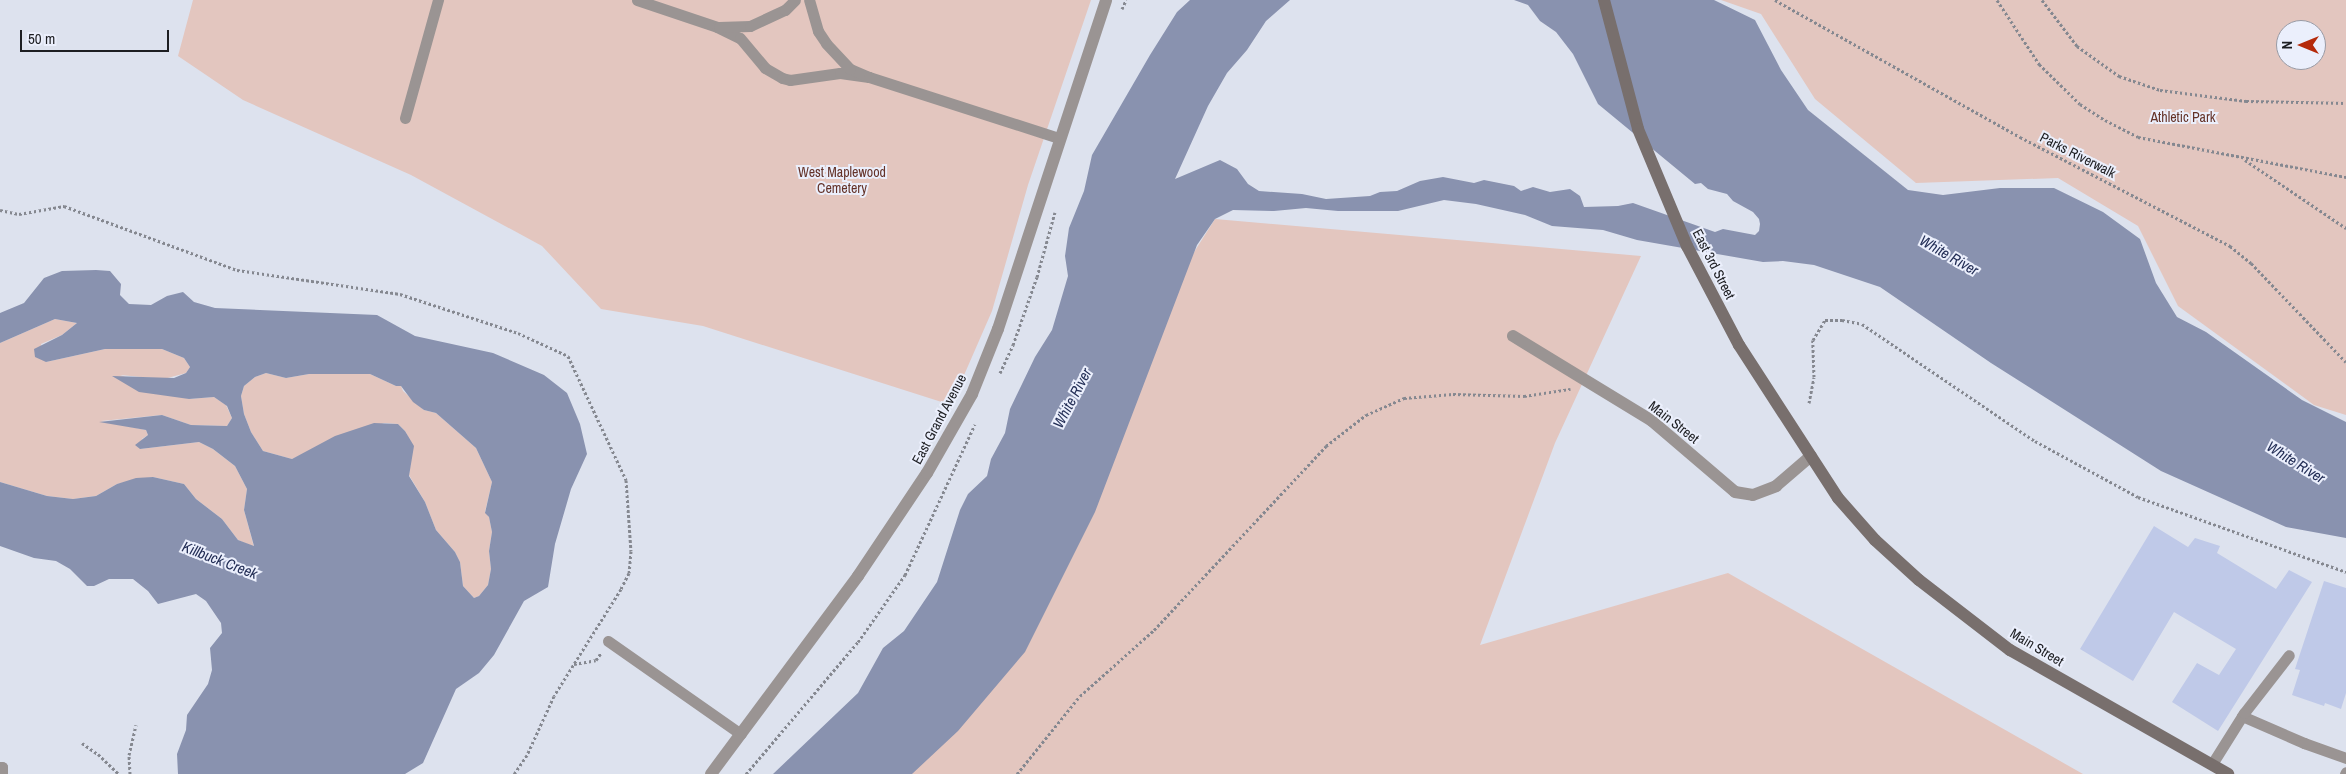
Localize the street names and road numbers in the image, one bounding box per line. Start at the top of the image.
street label: Parks Riverwalk [2037,129,2119,181]
street label: East 3rd Street [1689,226,1739,302]
street label: East Grand Avenue [908,371,970,467]
street label: Main Street [1645,397,1703,447]
street label: Main Street [2007,625,2067,669]

